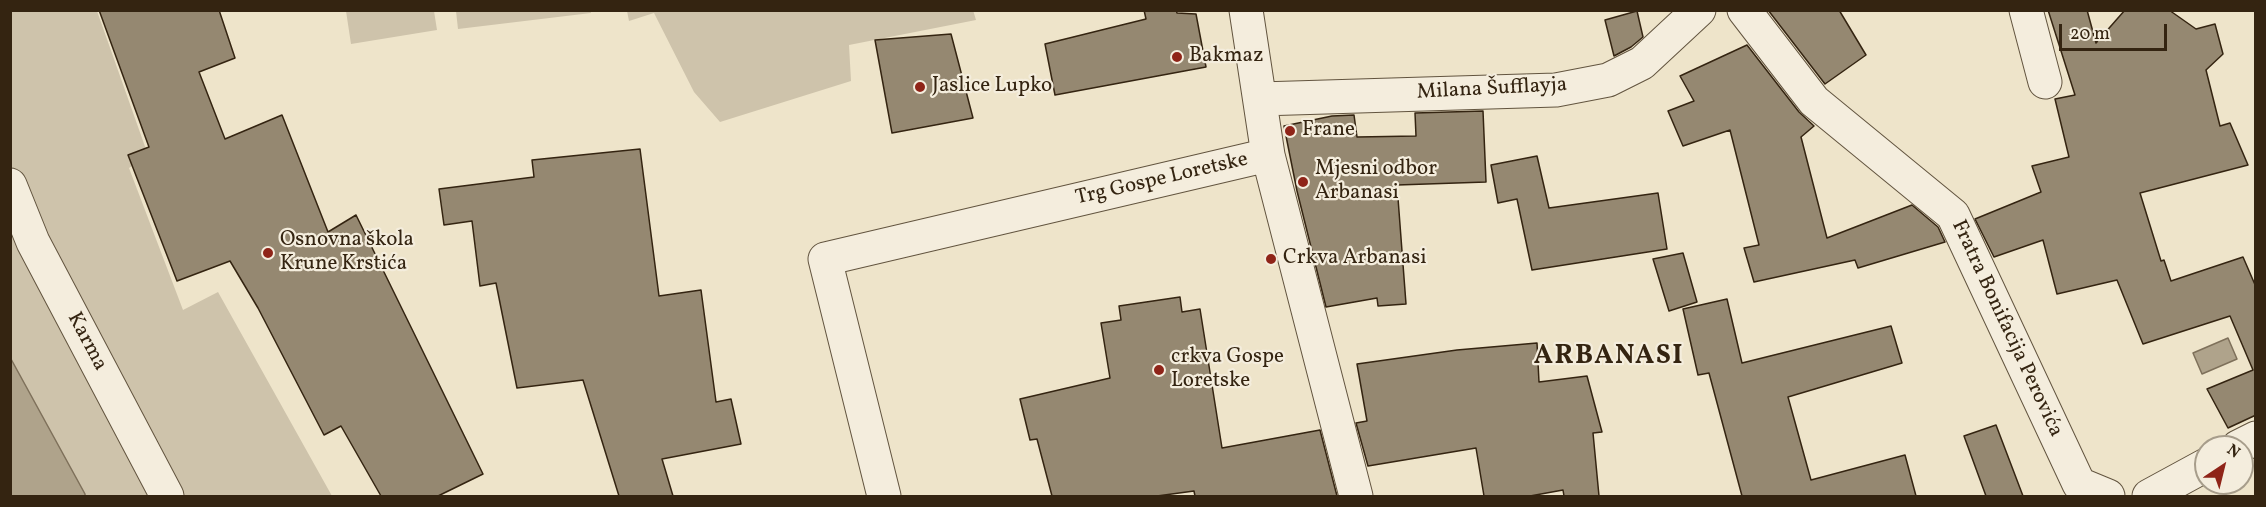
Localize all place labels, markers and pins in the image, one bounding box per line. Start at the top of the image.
place label: Bakmaz [1189,44,1264,70]
marker: Bakmaz [1170,50,1184,64]
place label: Jaslice Lupko [932,74,1052,100]
marker: Jaslice Lupko [913,80,927,94]
place label: Frane [1302,118,1355,144]
marker: Frane [1283,124,1297,138]
place label: Mjesni odbor Arbanasi [1315,157,1437,207]
marker: Mjesni odbor Arbanasi [1296,175,1310,189]
place label: Osnovna škola Krune Krstića [280,228,414,278]
marker: Osnovna škola Krune Krstića [261,246,275,260]
place label: Crkva Arbanasi [1283,246,1427,272]
marker: Crkva Arbanasi [1264,252,1278,266]
place label: crkva Gospe Loretske [1171,345,1284,395]
marker: crkva Gospe Loretske [1152,363,1166,377]

